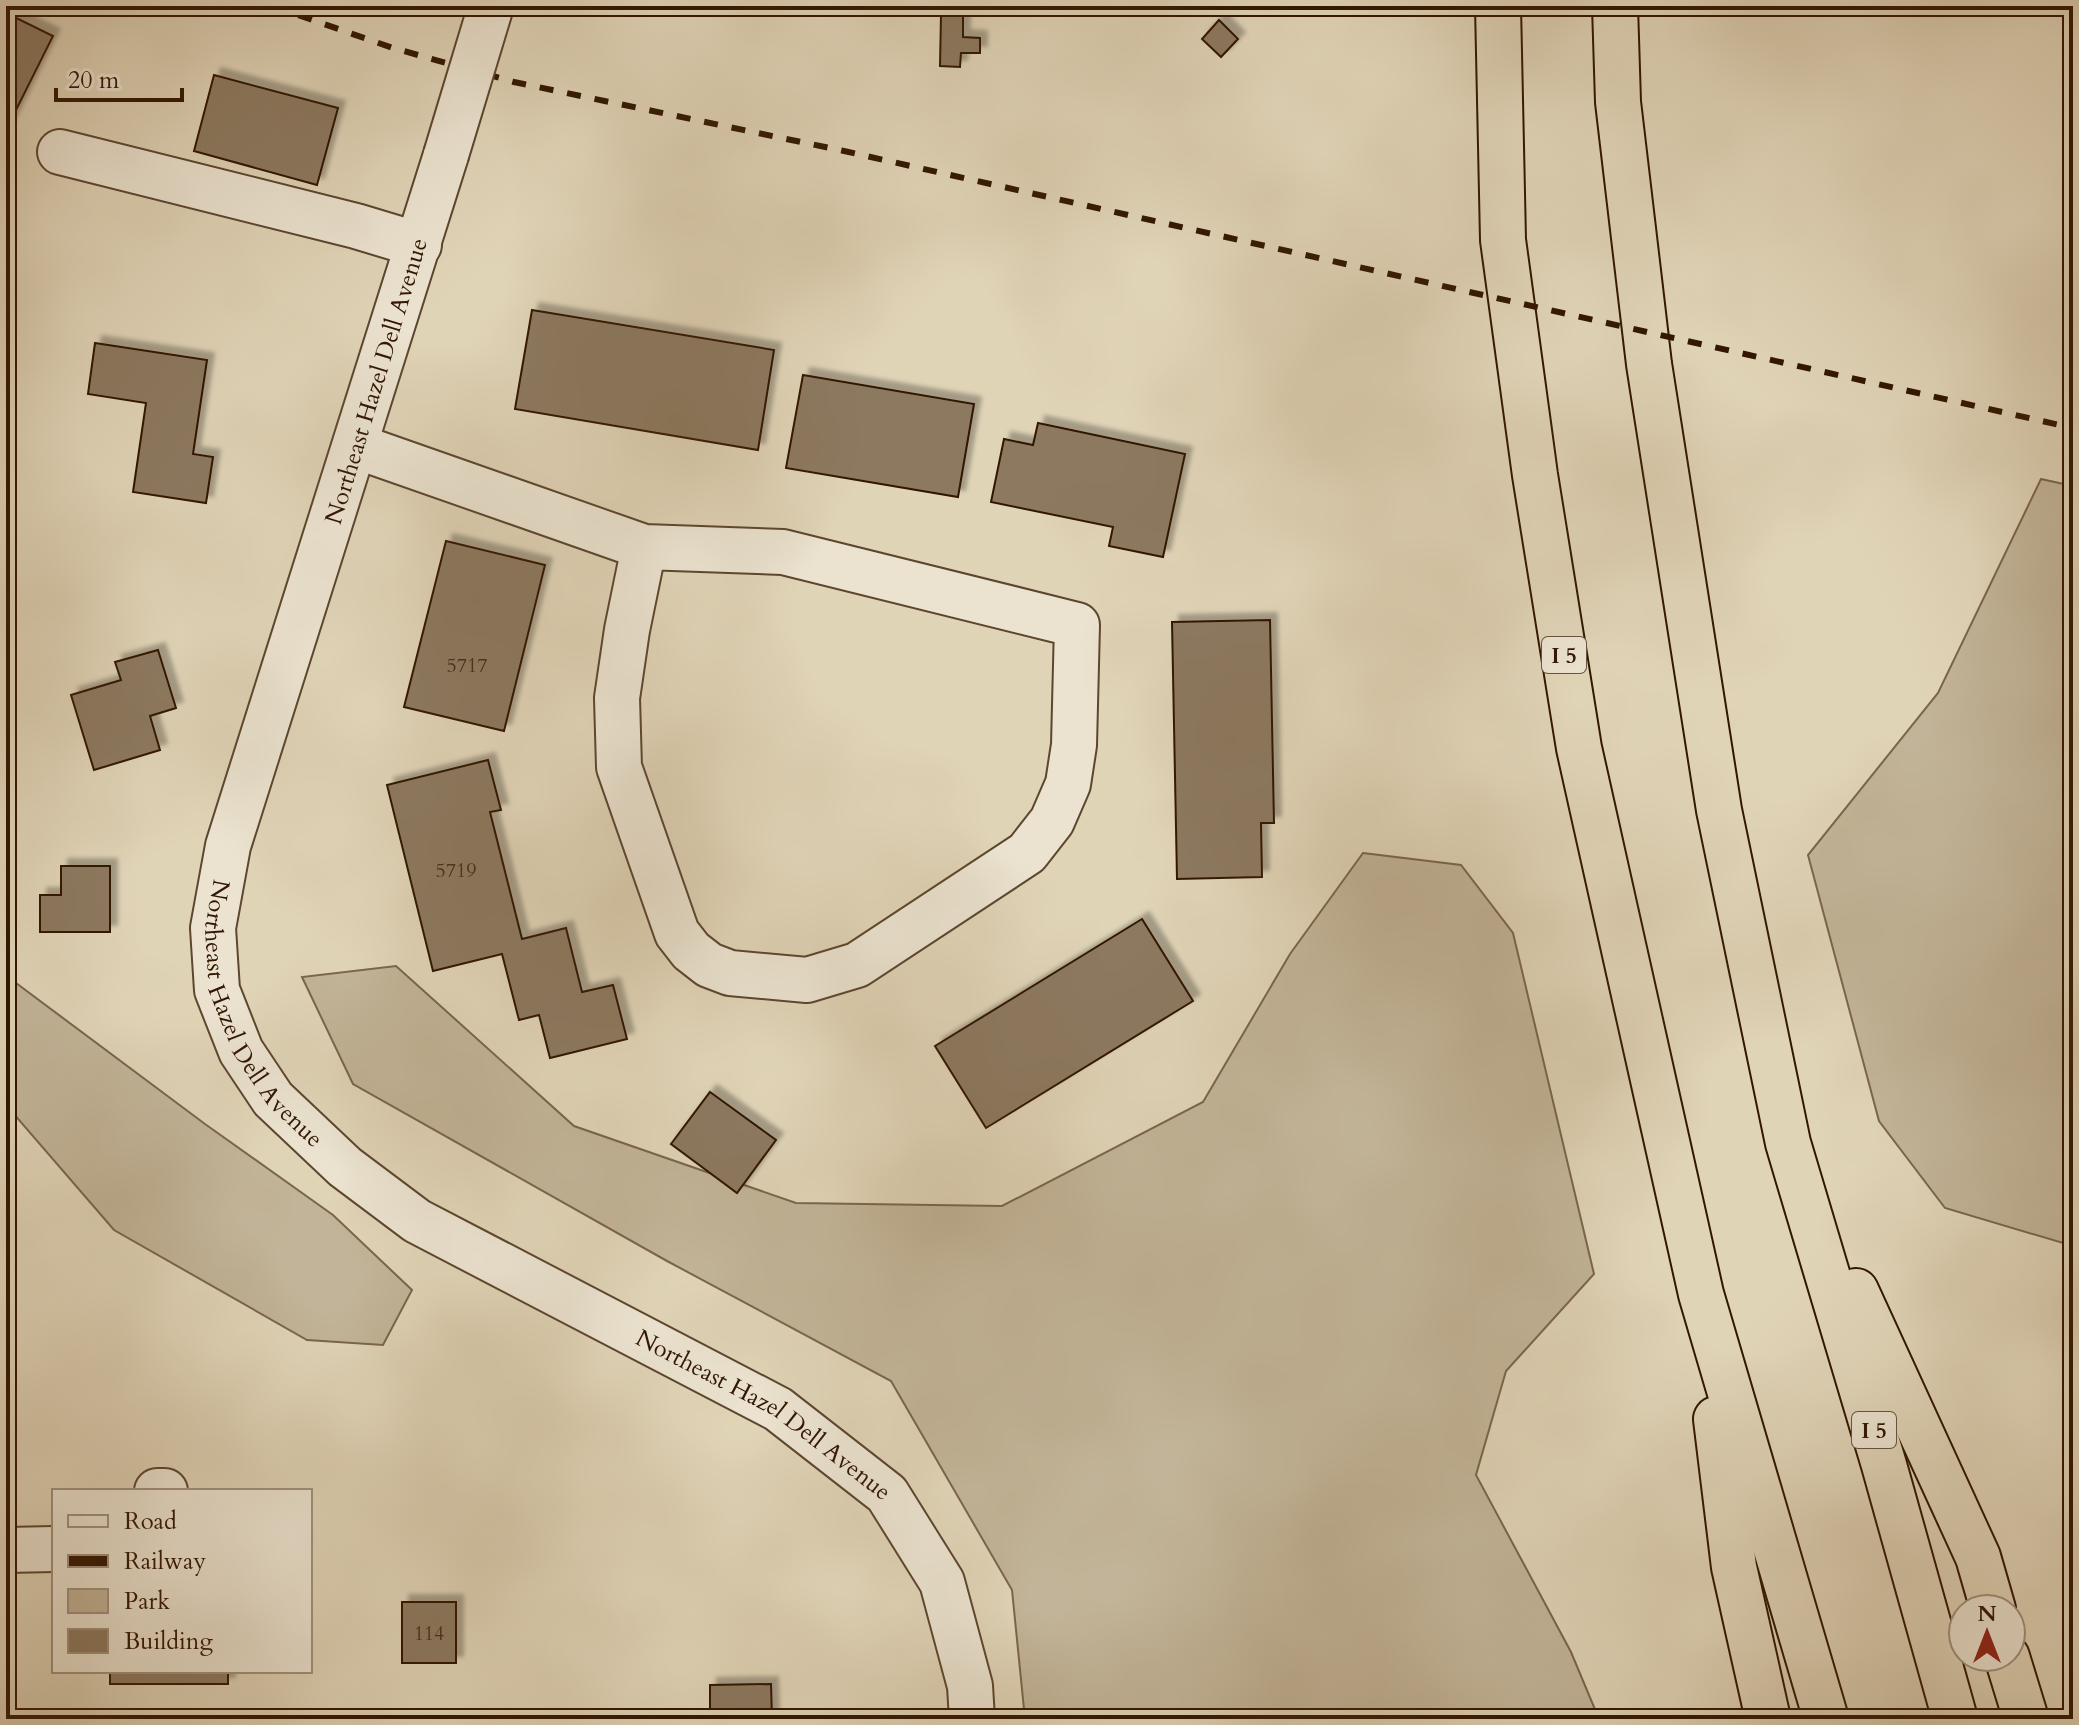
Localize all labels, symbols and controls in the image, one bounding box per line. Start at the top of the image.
scale bar [56,52,182,102]
text: 20 m [68,64,120,97]
street label: Northeast Hazel Dell Avenue [317,234,436,528]
road number: I 5 [1542,637,1586,673]
house number: 5717 [447,652,487,679]
house number: 5719 [436,857,476,884]
street label: Northeast Hazel Dell Avenue [196,877,330,1155]
street label: Northeast Hazel Dell Avenue [630,1322,898,1508]
road number: I 5 [1852,1412,1896,1448]
legend [52,1489,312,1673]
text: Road [124,1505,177,1538]
text: Railway [124,1545,206,1578]
text: Park [124,1585,170,1618]
north arrow [1947,1593,2027,1673]
text: N [1977,1599,1997,1629]
house number: 114 [414,1620,444,1647]
text: Building [124,1625,214,1658]

